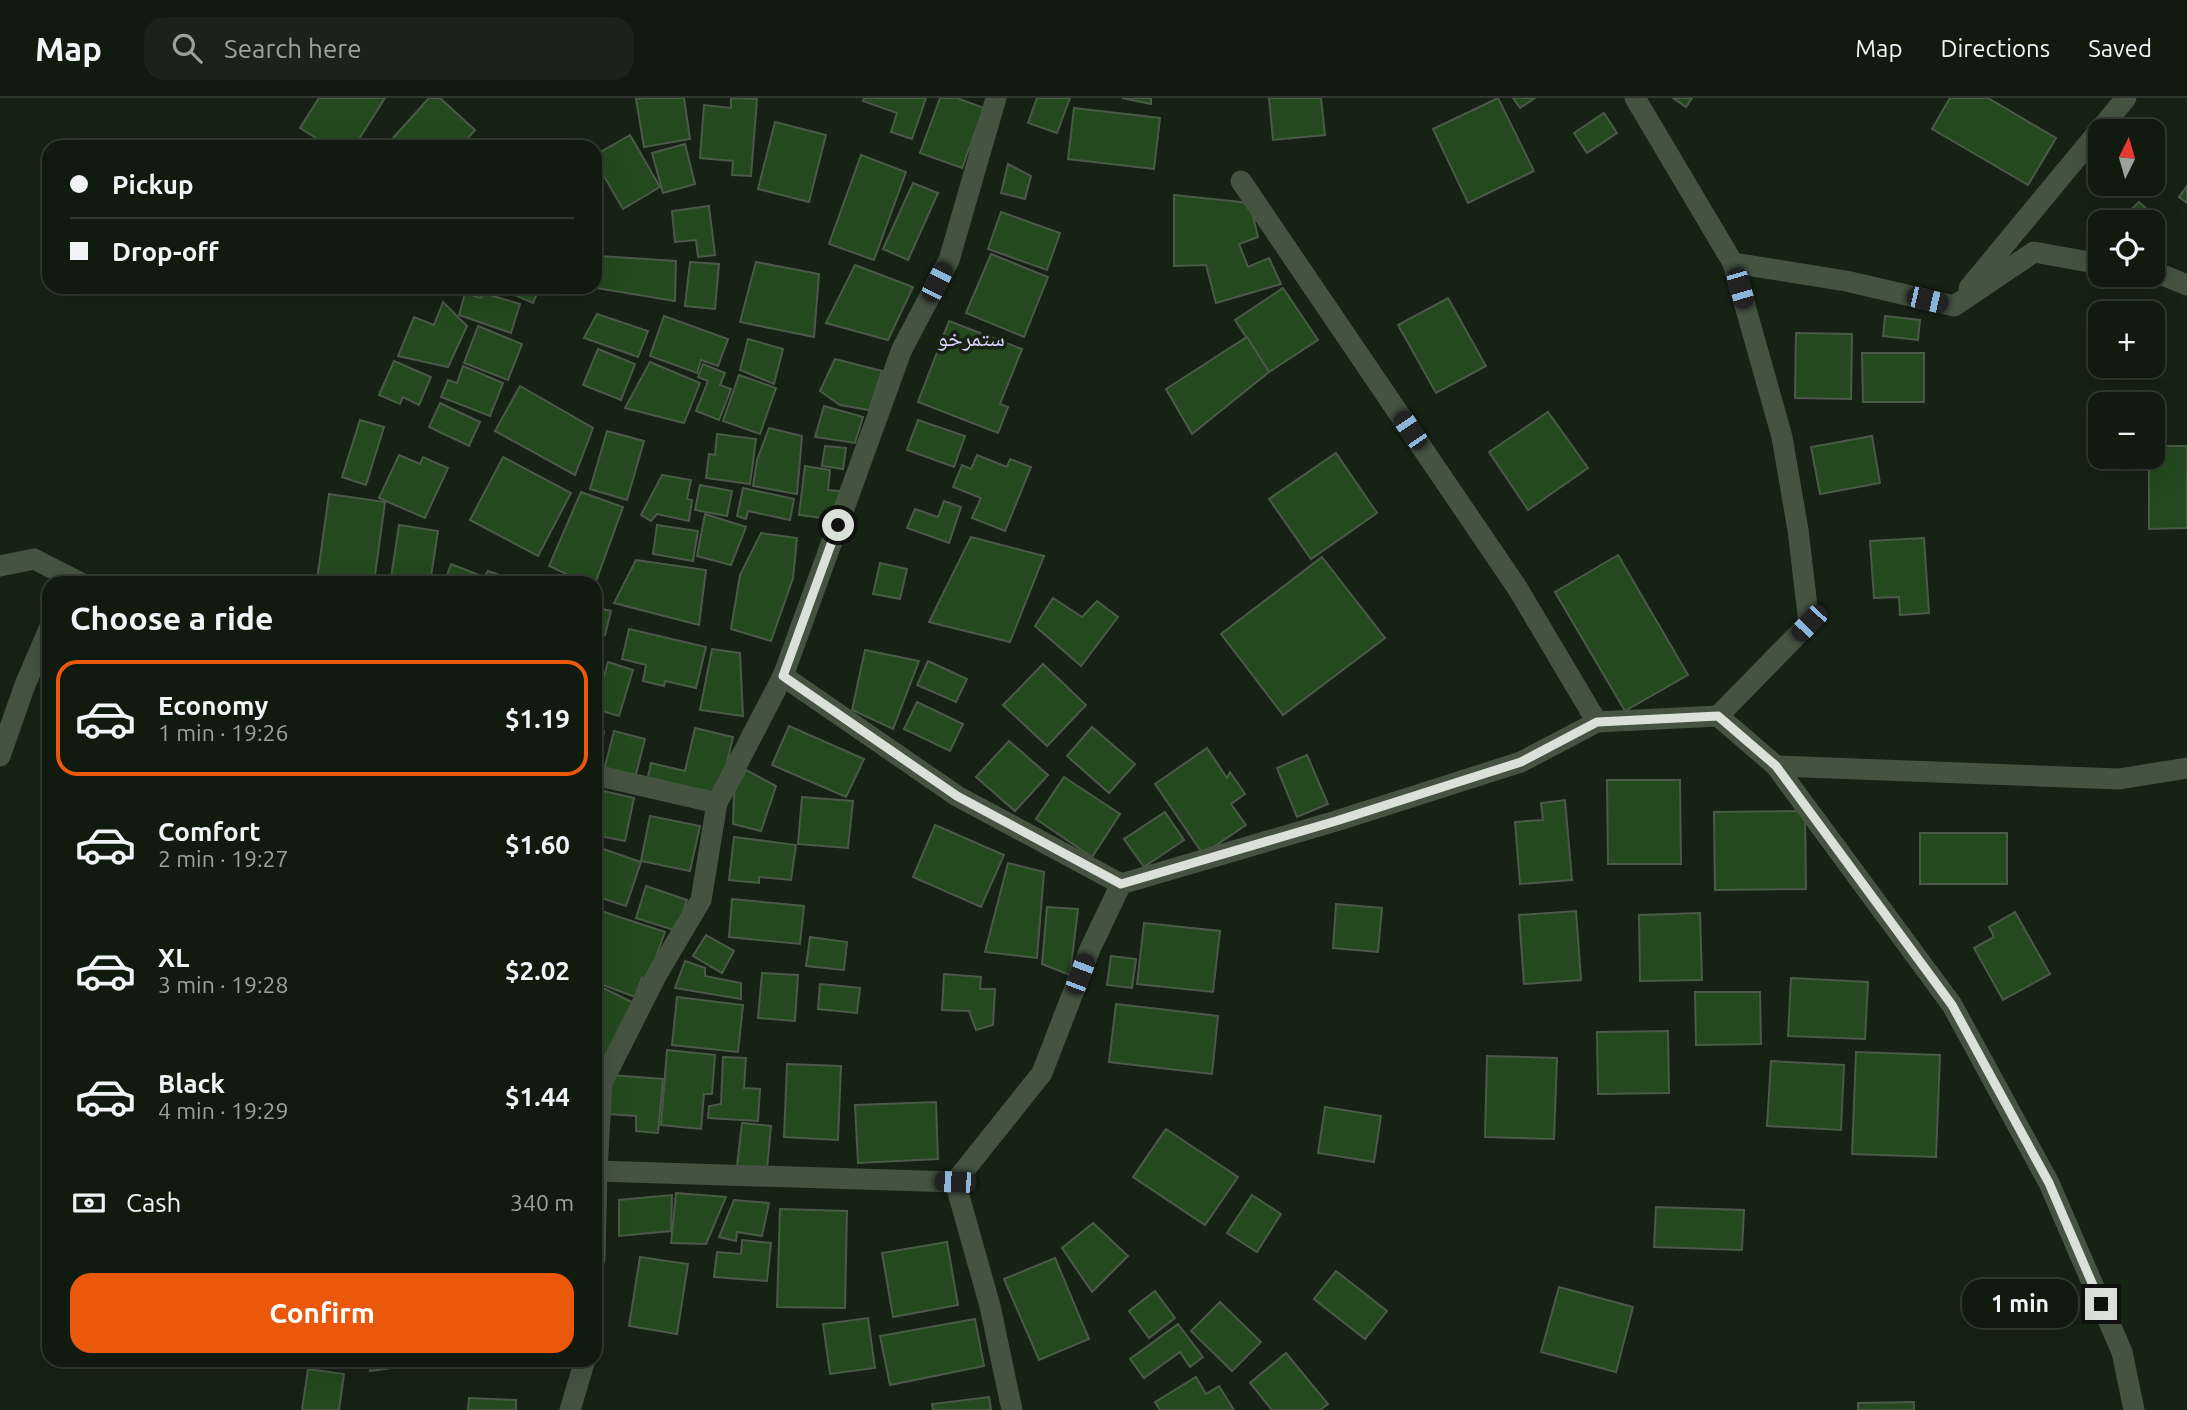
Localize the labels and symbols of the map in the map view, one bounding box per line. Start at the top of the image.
north arrow [2088,119,2165,196]
car [919,259,956,305]
car [1725,265,1756,311]
car [1905,285,1950,315]
district label: ستمرخو [937,325,1005,351]
car [1390,407,1431,453]
route start [822,509,854,541]
car [1787,601,1832,645]
car [1063,951,1098,997]
car [934,1171,977,1193]
callout: 1 min [1961,1280,2076,1328]
route end [2085,1288,2117,1320]

